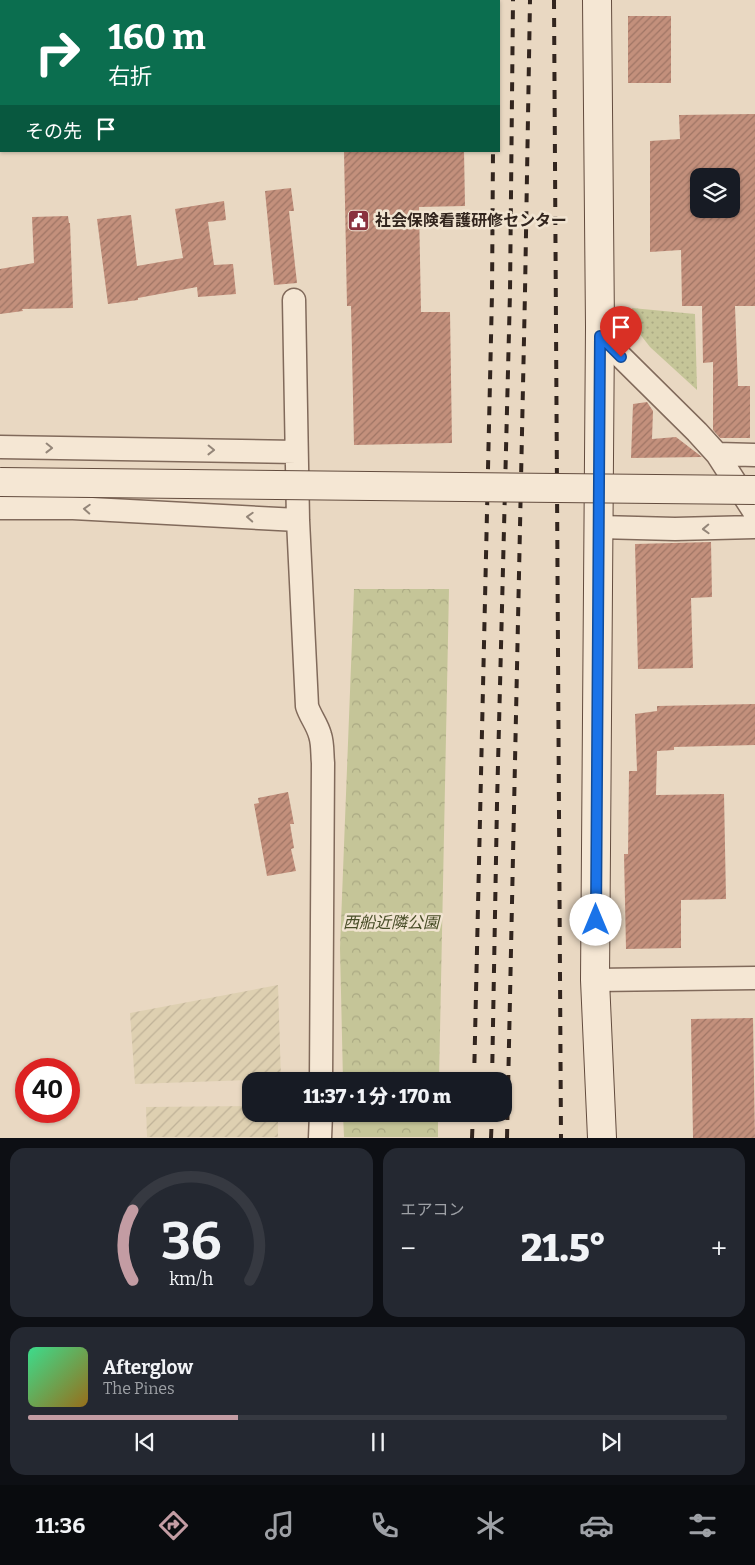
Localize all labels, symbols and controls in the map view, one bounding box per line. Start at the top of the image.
text: 160 m [108,16,206,58]
icon: right [25,20,90,85]
text: 右折 [108,63,152,90]
icon: arrive [92,115,120,143]
text: その先 [25,120,82,143]
map controls [690,168,740,218]
button: layers [690,168,740,218]
public building icon: 社会保険看護研修センター [347,208,371,232]
place label: 社会保険看護研修センター [375,211,567,230]
pin [600,306,642,357]
icon: arrive [607,313,635,341]
one-way arrow [45,443,53,453]
one-way arrow [208,445,215,455]
one-way arrow [83,503,91,514]
one-way arrow [245,512,253,523]
one-way arrow [702,523,710,534]
position arrow [569,893,621,945]
park label: 西船近隣公園 [343,913,441,932]
speed limit sign: 40 [15,1058,80,1123]
text: 11:37 · 1 分 · 170 m [303,1085,451,1108]
text: エアコン [401,1200,465,1219]
text: 36 [161,1210,222,1273]
text: 21.5° [521,1225,606,1271]
text: − [401,1232,416,1265]
text: + [711,1232,727,1265]
text: km/h [169,1268,213,1290]
text: Afterglow [103,1356,193,1379]
text: The Pines [103,1379,175,1398]
icon: previous [131,1428,159,1456]
icon: pause [364,1428,392,1456]
icon: next [597,1428,625,1456]
icon: directions [156,1508,191,1543]
icon: music [262,1508,297,1543]
icon: phone [367,1508,402,1543]
icon: climate [473,1508,508,1543]
icon: car [579,1508,614,1543]
icon: filters [685,1508,720,1543]
text: 11:36 [35,1512,85,1539]

